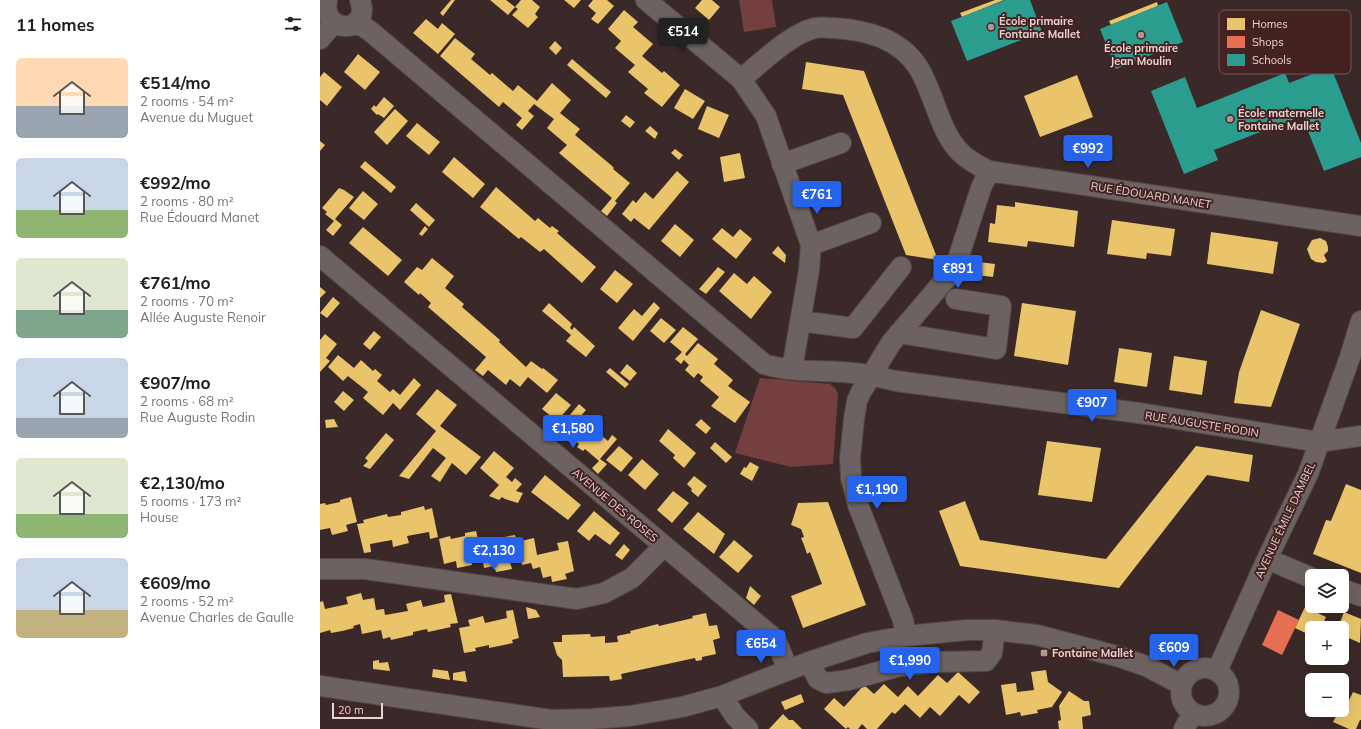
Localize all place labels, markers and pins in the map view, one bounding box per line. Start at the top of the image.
place label: École primaire Fontaine Mallet [999,14,1080,41]
pin: €514 [659,18,707,52]
marker: École primaire Fontaine Mallet [986,22,996,32]
marker: École primaire Jean Moulin [1136,30,1146,40]
place label: École primaire Jean Moulin [1104,41,1178,68]
place label: École maternelle Fontaine Mallet [1238,106,1324,133]
marker: École maternelle Fontaine Mallet [1225,114,1235,124]
pin: €992 [1064,135,1112,169]
pin: €761 [793,181,841,215]
pin: €891 [934,255,982,289]
pin: €907 [1068,389,1116,423]
pin: €1,580 [540,415,606,449]
pin: €1,190 [844,476,910,510]
pin: €2,130 [461,537,527,571]
pin: €654 [737,630,785,664]
pin: €609 [1150,634,1198,668]
place label: Fontaine Mallet [1052,646,1133,660]
pin: €1,990 [877,647,943,681]
marker: Fontaine Mallet [1039,648,1049,658]

